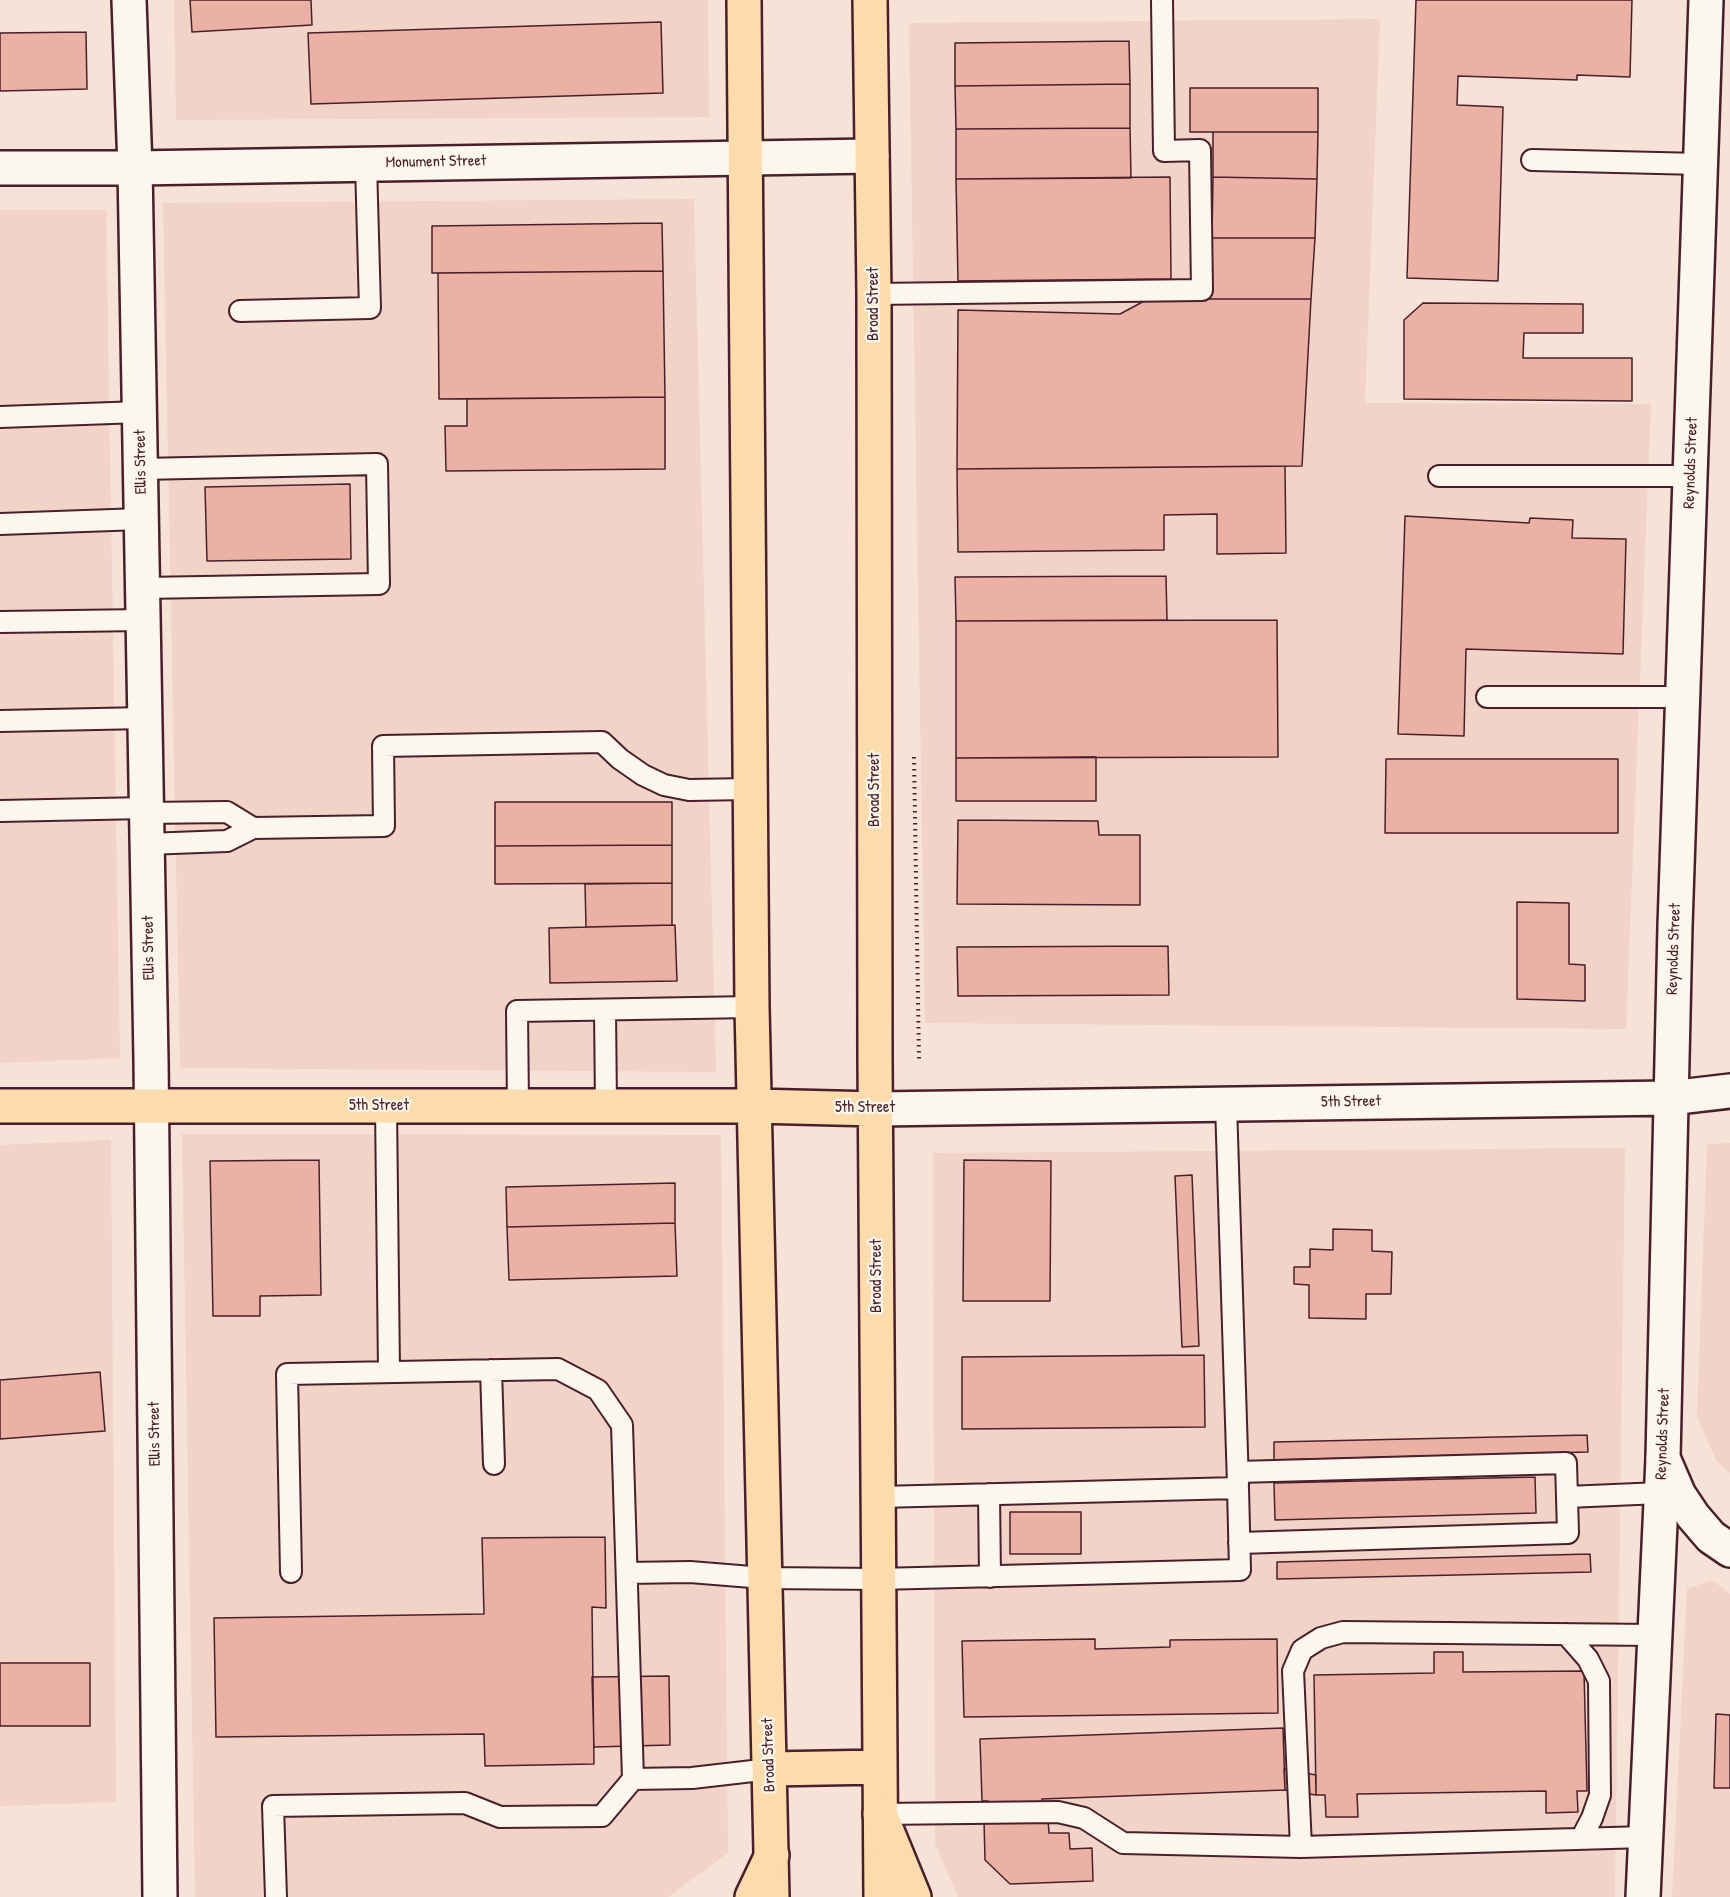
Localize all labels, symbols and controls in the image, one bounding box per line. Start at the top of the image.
street label: Monument Street [386,152,486,172]
street label: Broad Street [864,267,884,341]
street label: Reynolds Street [1680,417,1702,509]
street label: Ellis Street [131,430,151,494]
street label: Broad Street [865,753,885,827]
street label: Reynolds Street [1663,903,1685,995]
street label: Ellis Street [139,916,159,980]
street label: 5th Street [1321,1092,1381,1112]
street label: 5th Street [349,1096,409,1116]
street label: 5th Street [835,1098,895,1118]
street label: Broad Street [867,1239,887,1313]
street label: Reynolds Street [1652,1388,1674,1480]
street label: Ellis Street [145,1402,165,1466]
street label: Broad Street [758,1718,780,1792]

